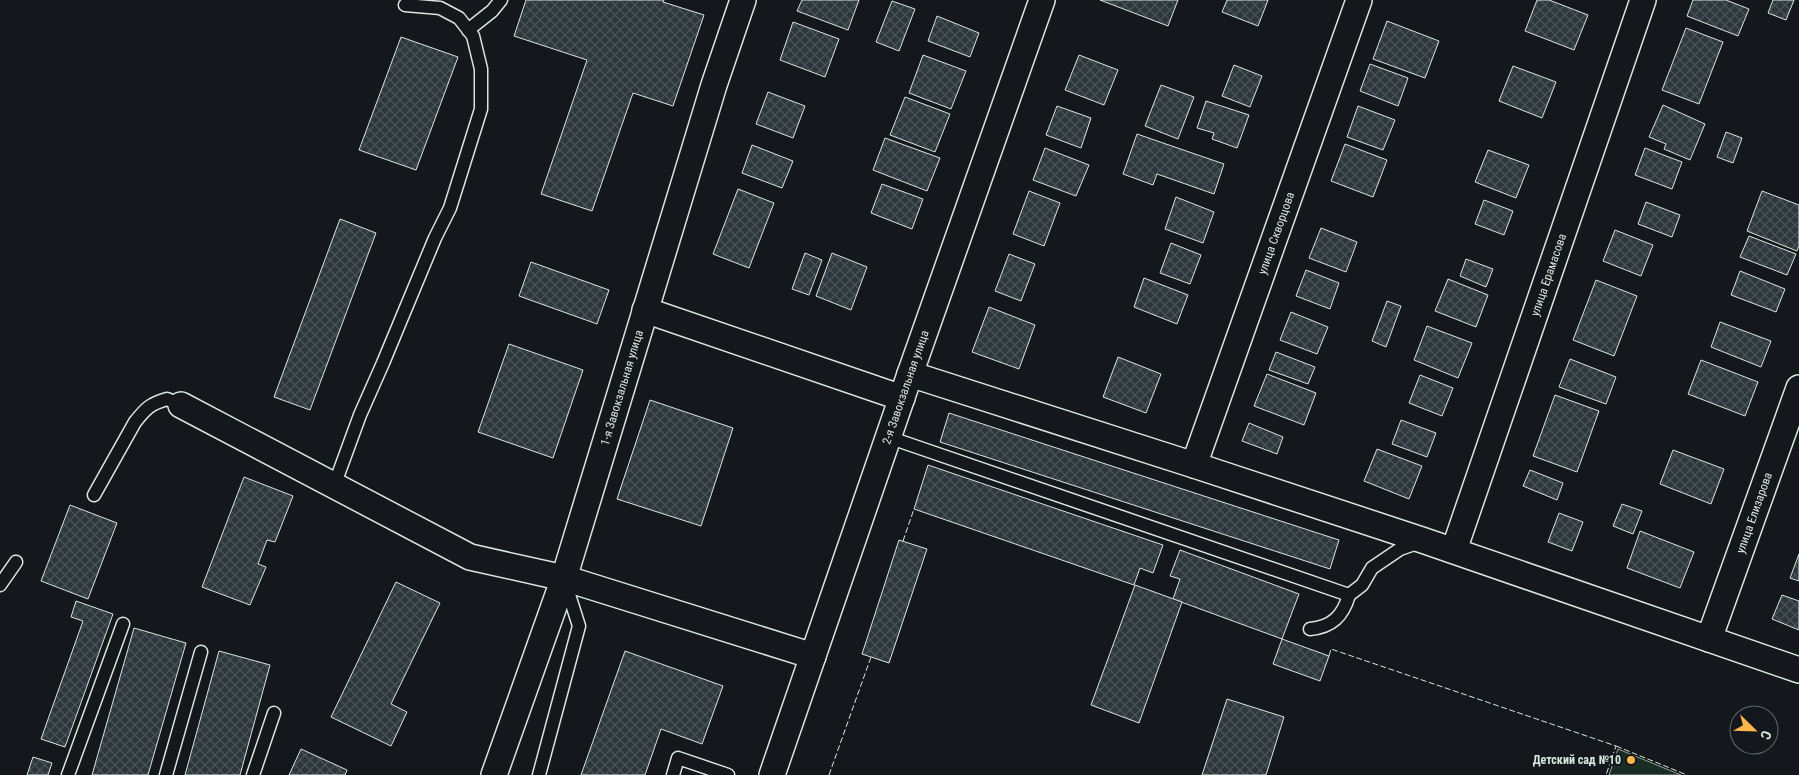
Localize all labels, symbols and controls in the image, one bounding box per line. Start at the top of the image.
street label: улица Скворцова [1255,190,1297,276]
street label: улица Ерамасова [1528,231,1569,318]
street label: 1-я Завокзальная улица [598,328,646,447]
street label: 2-я Завокзальная улица [879,328,932,446]
street label: улица Елизарова [1733,470,1775,555]
north arrow [1729,705,1779,755]
text: С [1757,728,1775,742]
place label: Детский сад №10 [1533,753,1621,767]
marker: Детский сад №10 [1625,754,1637,766]

